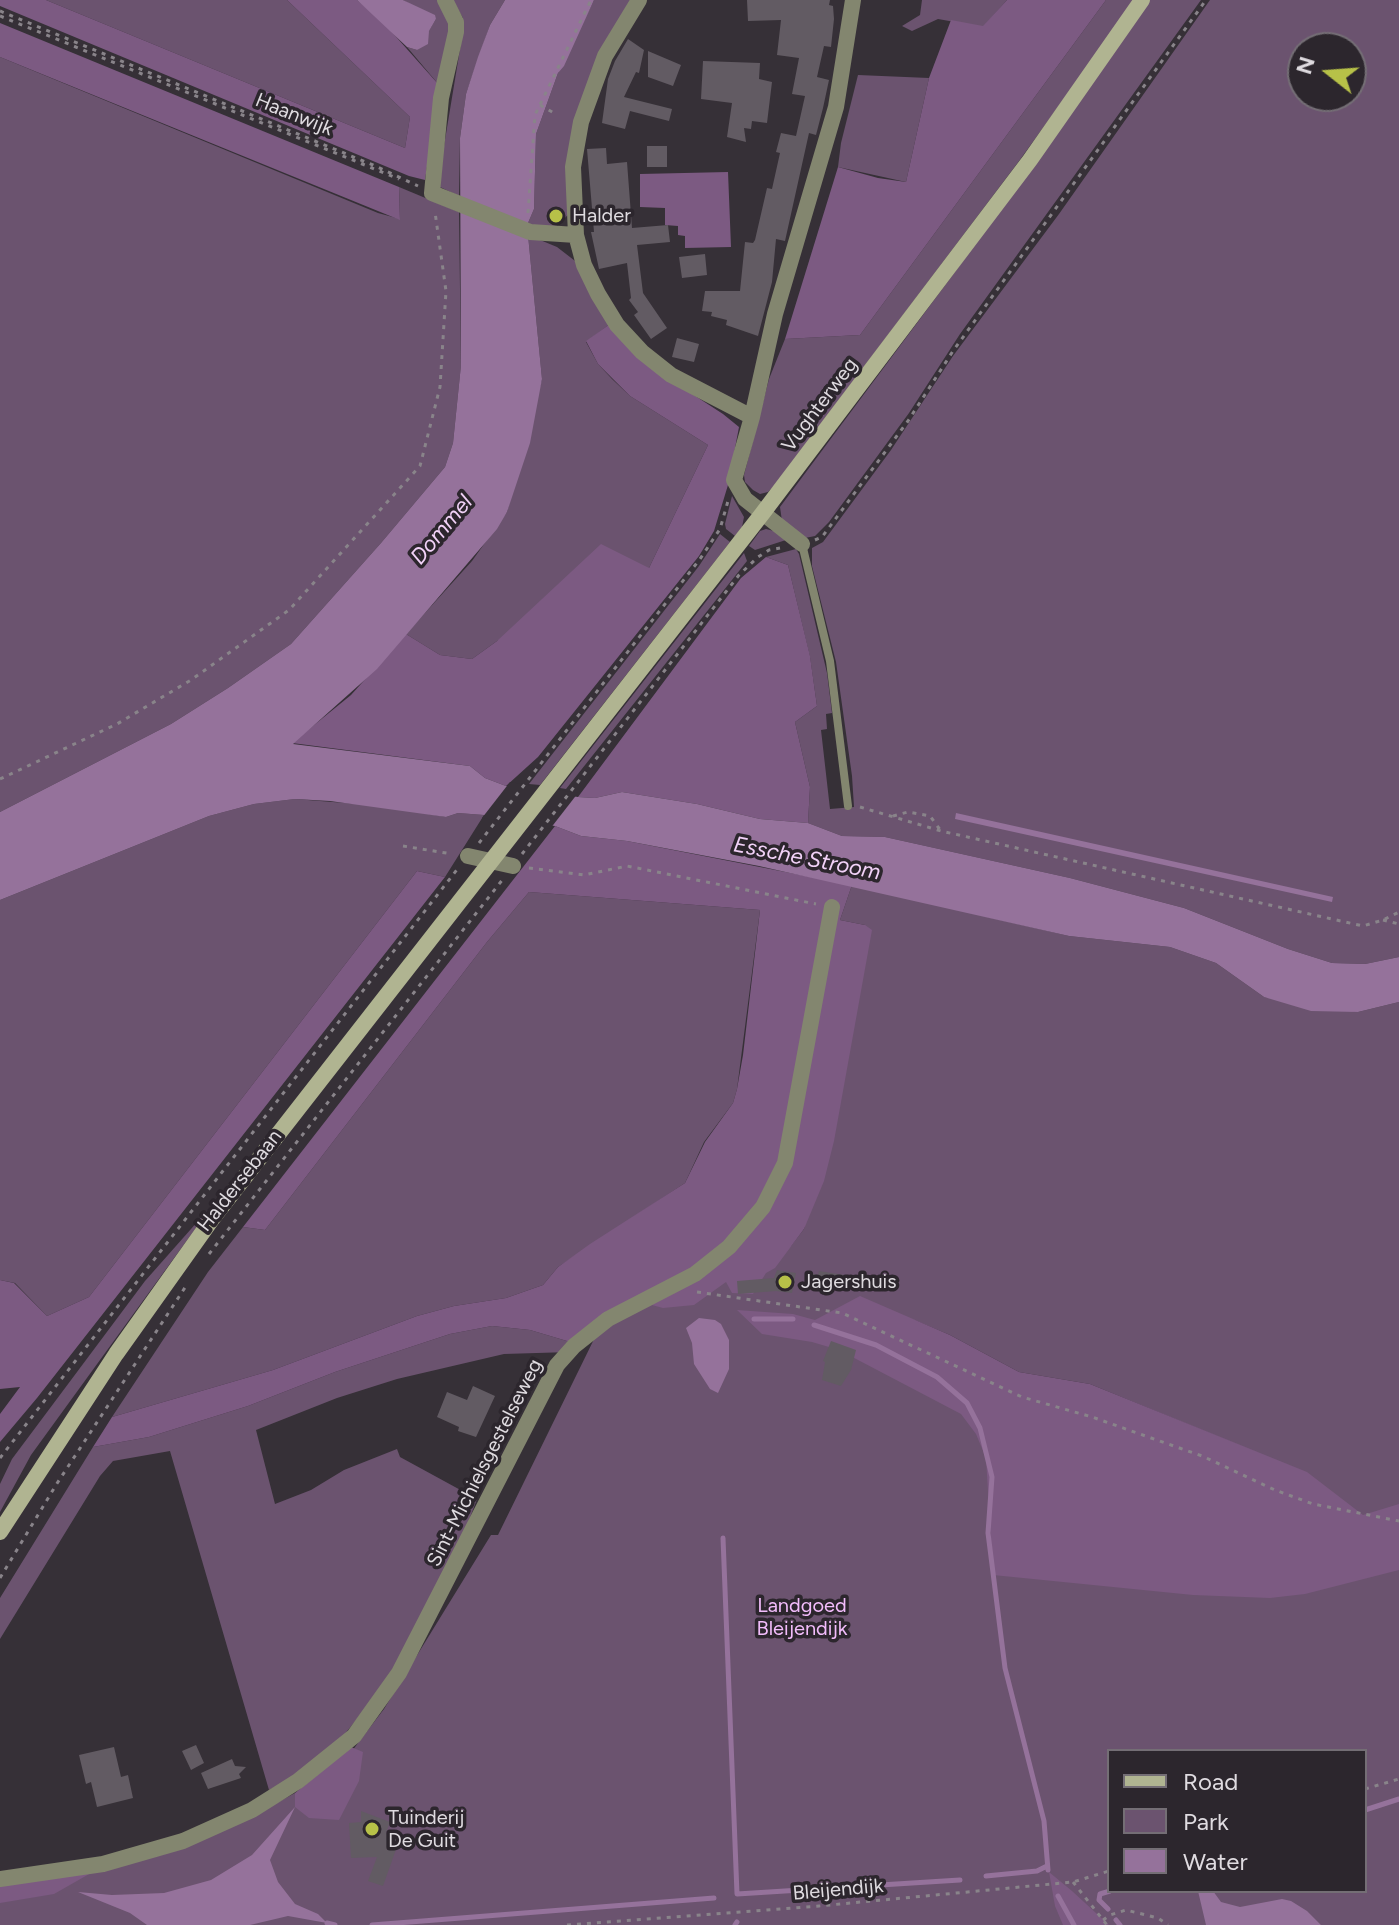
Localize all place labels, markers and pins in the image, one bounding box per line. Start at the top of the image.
place label: Halder [572,204,631,228]
marker: Halder [547,207,565,225]
place label: Jagershuis [801,1270,897,1294]
marker: Jagershuis [776,1273,794,1291]
place label: Tuinderij De Guit [388,1806,464,1853]
marker: Tuinderij De Guit [363,1820,381,1838]

